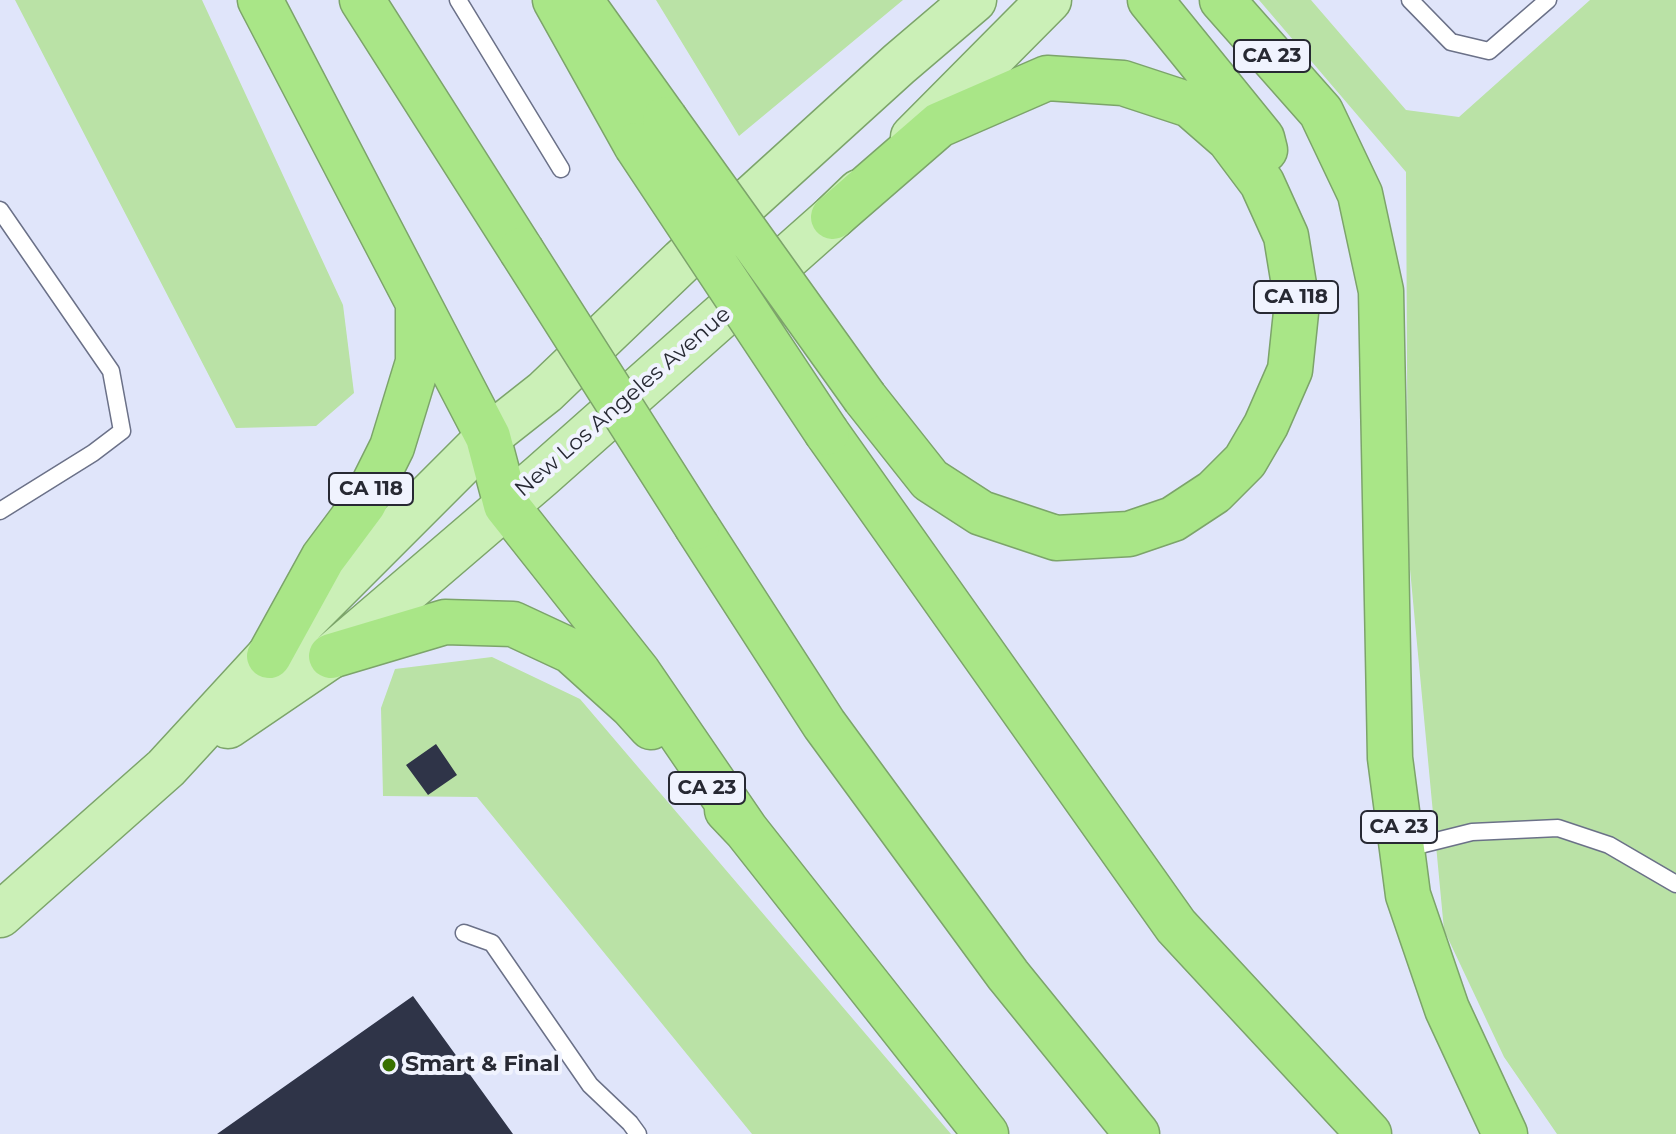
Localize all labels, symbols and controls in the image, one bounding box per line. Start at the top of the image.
road number: CA 23 [1234,40,1310,72]
road number: CA 118 [1254,281,1338,313]
street label: New Los Angeles Avenue [510,301,736,503]
road number: CA 118 [329,473,413,505]
road number: CA 23 [669,772,745,804]
road number: CA 23 [1361,811,1437,843]
place label: Smart & Final [405,1052,560,1078]
marker: Smart & Final [380,1056,398,1074]

